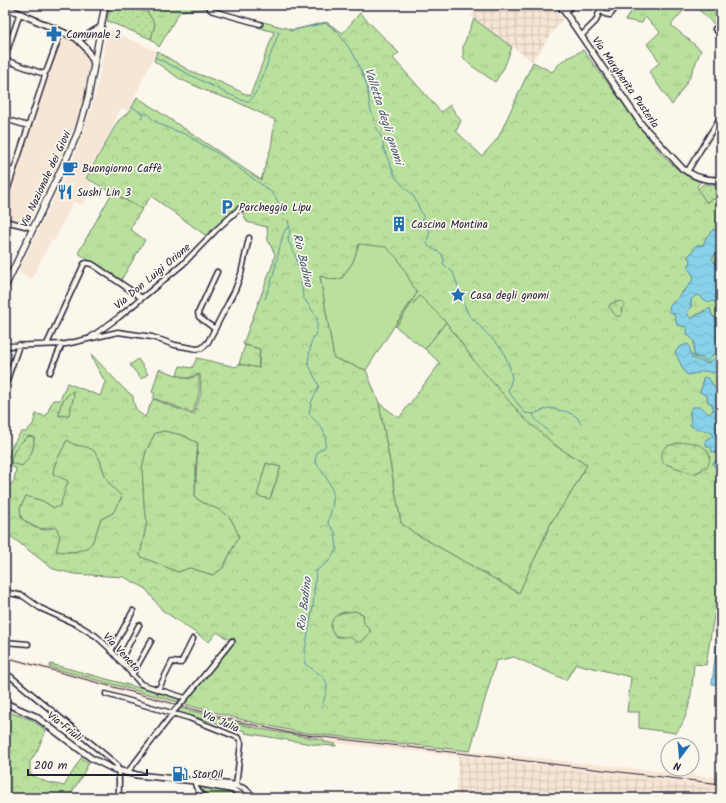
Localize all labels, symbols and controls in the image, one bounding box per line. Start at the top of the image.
pharmacy icon: Comunale 2 [45,25,63,43]
place label: Comunale 2 [66,26,121,44]
street label: Via Margherita Pusterla [587,33,664,132]
water label: Valletta degli gnomi [359,65,409,170]
street label: Via Nazionale dei Giovi [16,128,76,231]
cafe icon: Buongiorno Caffè [61,159,79,177]
place label: Buongiorno Caffè [82,160,162,178]
restaurant icon: Sushi Lin 3 [56,183,74,201]
place label: Sushi Lin 3 [77,184,131,202]
parking icon: Parcheggio Lipu [218,198,236,216]
place label: Parcheggio Lipu [239,199,312,217]
building icon: Cascina Montina [390,215,408,233]
place label: Cascina Montina [411,216,488,234]
water label: Rio Badino [287,232,318,290]
street label: Via Don Luigi Orione [110,239,195,314]
place icon: Casa degli gnomi [449,286,467,304]
place label: Casa degli gnomi [470,287,549,305]
water label: Rio Badino [292,575,317,632]
street label: Via Veneto [98,629,145,677]
street label: Via Julia [199,706,242,738]
street label: Via Friuli [43,707,86,747]
north arrow [660,737,700,777]
scale bar [28,751,147,777]
text: 200 m [34,756,68,775]
text: N [672,756,683,775]
fuel station icon: StarOil [171,765,189,783]
place label: StarOil [192,766,223,784]

